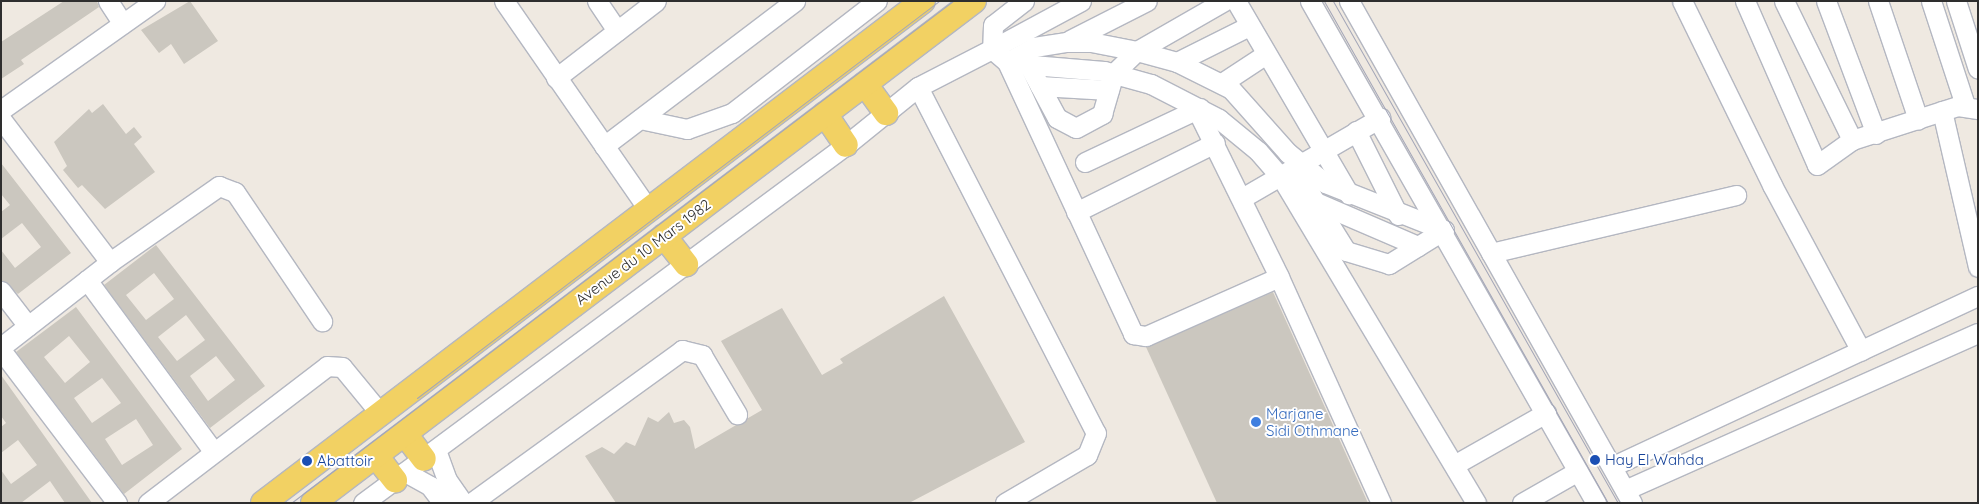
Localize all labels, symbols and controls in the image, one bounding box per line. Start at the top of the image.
street label: Avenue du 10 Mars 1982 [572,195,714,309]
place label: Marjane Sidi Othmane [1266,404,1359,439]
marker: Marjane Sidi Othmane [1250,416,1262,428]
place label: Hay El Wahda [1605,451,1704,469]
place label: Abattoir [317,452,373,470]
marker: Hay El Wahda [1589,454,1601,466]
marker: Abattoir [301,455,313,467]

